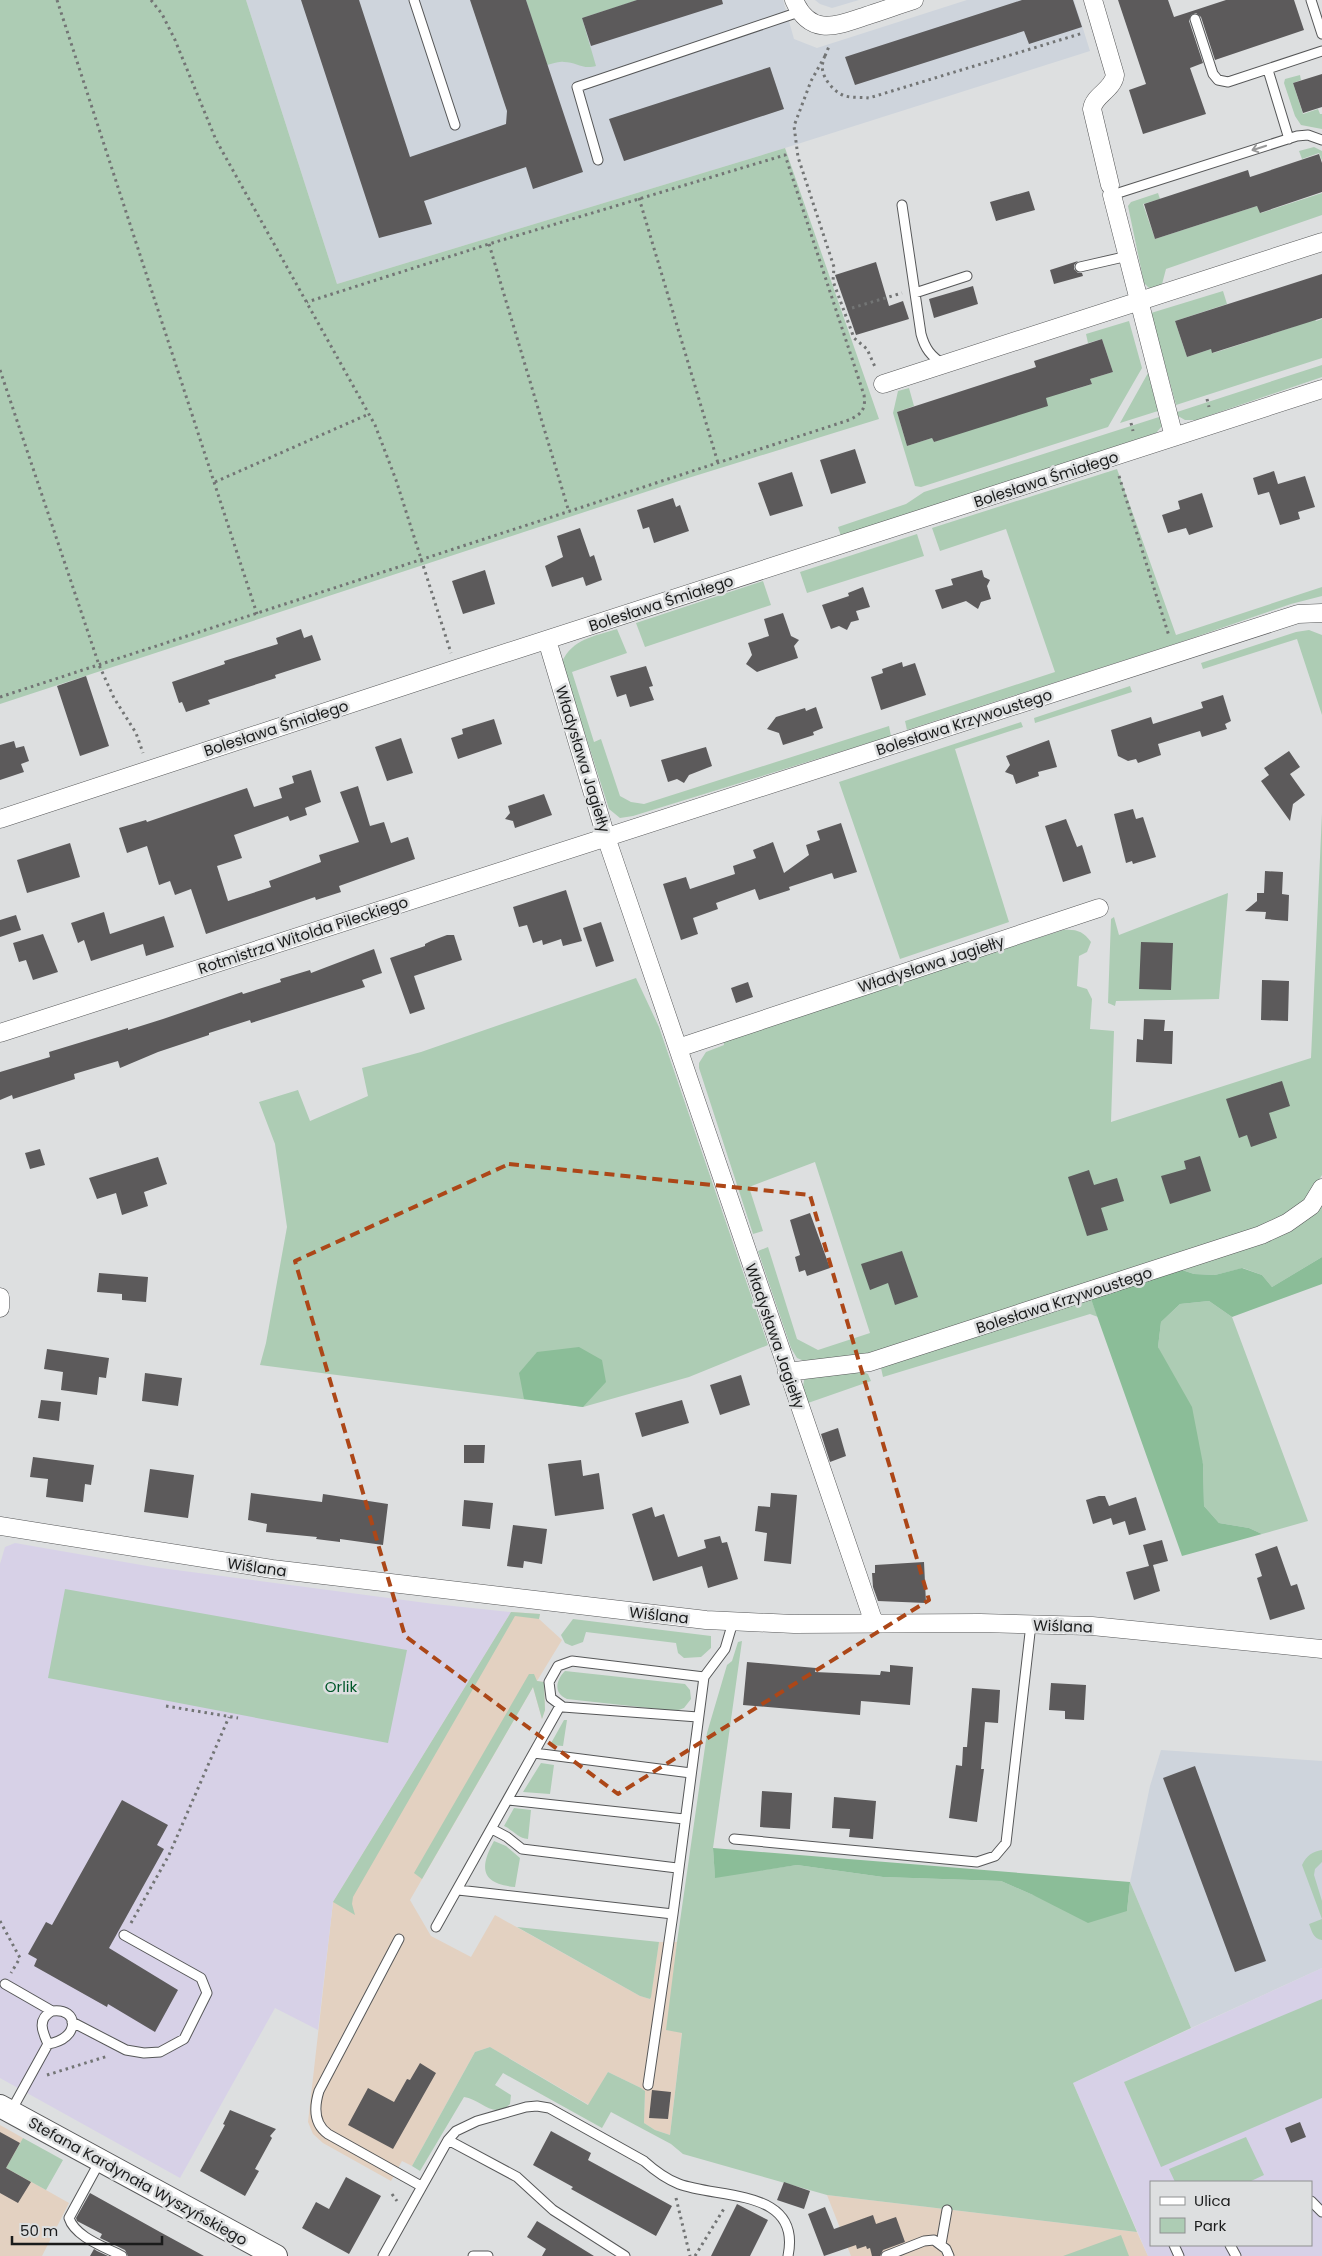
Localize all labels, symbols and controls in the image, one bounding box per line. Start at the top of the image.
one-way arrow [1252,144,1267,153]
street label: Bolesława Śmiałego [971,446,1121,512]
street label: Bolesława Śmiałego [586,570,736,636]
street label: Władysława Jagiełły [551,683,615,836]
street label: Bolesława Krzywoustego [873,684,1055,760]
street label: Bolesława Śmiałego [201,695,351,761]
street label: Rotmistrza Witolda Pileckiego [195,891,411,979]
street label: Władysława Jagiełły [855,930,1007,998]
street label: Władysława Jagiełły [740,1260,810,1412]
street label: Bolesława Krzywoustego [973,1262,1155,1338]
street label: Wiślana [226,1552,288,1582]
street label: Wiślana [628,1601,690,1629]
street label: Wiślana [1033,1614,1093,1638]
park label: Orlik [325,1676,358,1697]
street label: Stefana Kardynała Wyszyńskiego [25,2112,251,2250]
legend [1150,2181,1312,2246]
text: Ulica [1194,2190,1231,2211]
scale bar [12,2214,162,2246]
text: Park [1194,2215,1226,2236]
text: 50 m [20,2220,58,2241]

